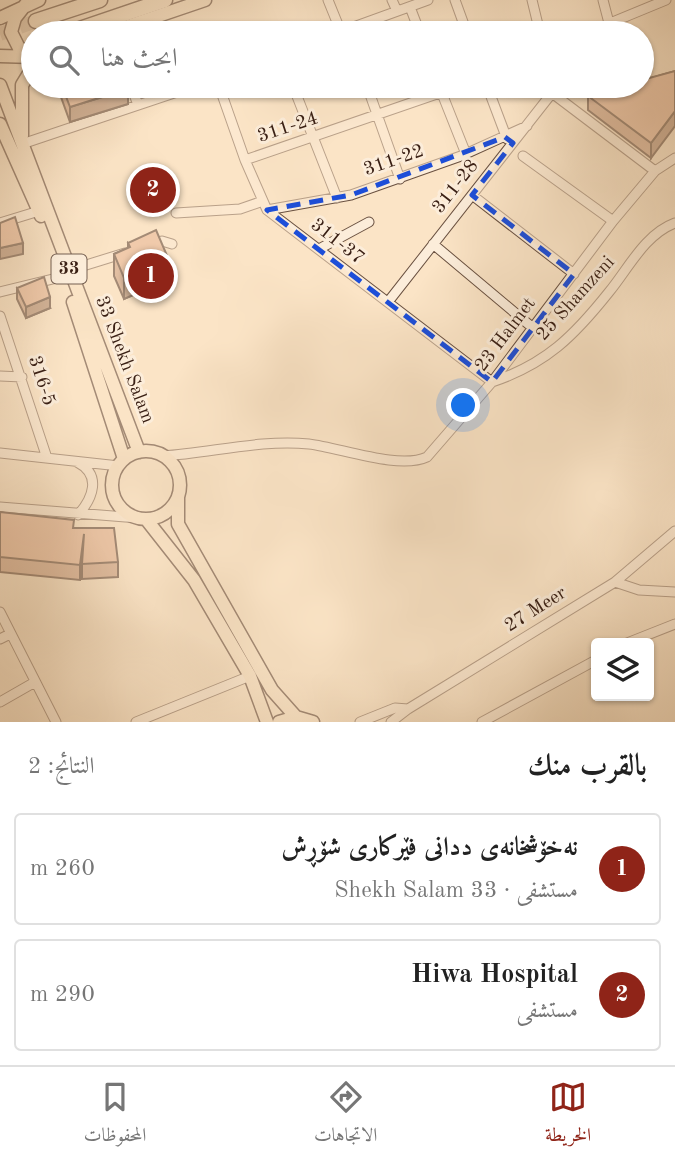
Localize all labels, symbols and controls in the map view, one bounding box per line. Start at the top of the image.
search box [21,21,654,98]
icon: search [45,41,83,79]
text: ابحث هنا [101,46,178,72]
street label: 311-24 [256,109,320,147]
street label: 311-22 [362,142,426,180]
street label: 311-28 [429,157,483,217]
pin: 2 [130,164,176,216]
street label: 311-37 [307,215,367,269]
pin: 1 [128,250,174,302]
street label: 25 Shamzeni [533,253,619,345]
road number: 33 [52,255,86,284]
street label: 33 Shekh Salam [91,294,157,426]
street label: 23 Halmet [472,294,540,376]
street label: 316-5 [24,354,58,408]
your location [446,388,480,422]
street label: 27 Meer [502,584,570,636]
map controls [591,638,654,701]
button: layers [591,638,654,701]
text: بالقرب منك [528,752,647,782]
text: النتائج: 2 [28,755,95,778]
text: نەخۆشخانەی ددانی فێرکاری شۆڕش [281,835,578,861]
text: 260 m [30,857,95,880]
text: 1 [615,857,629,880]
text: مستشفى · 33 Shekh Salam [334,879,578,902]
text: Hiwa Hospital [411,962,578,988]
text: 290 m [30,983,95,1006]
text: 2 [615,983,629,1006]
text: مستشفى [517,999,578,1022]
tab: المحفوظات [84,1078,146,1153]
tab: الاتجاهات [314,1078,377,1153]
tab: الخريطة [545,1078,591,1153]

